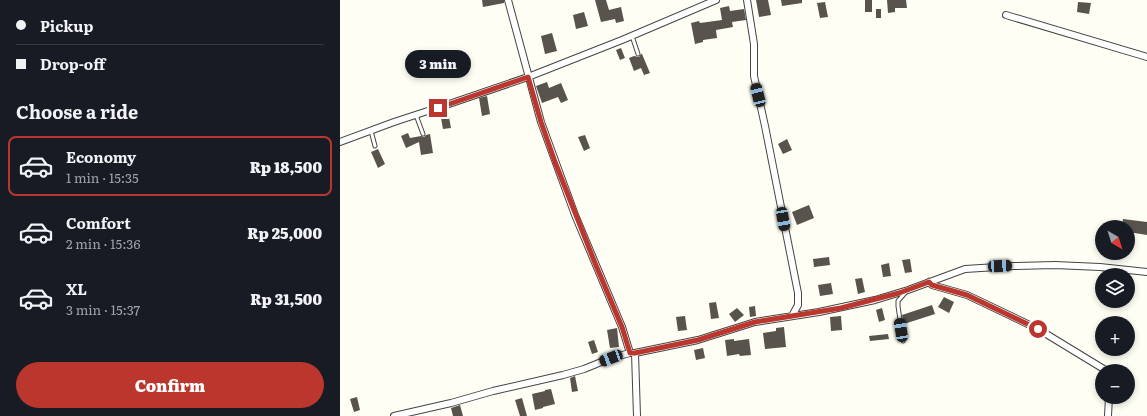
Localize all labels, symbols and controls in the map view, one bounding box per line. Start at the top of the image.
text: Pickup [40,14,93,37]
callout: 3 min [405,50,471,78]
text: Drop-off [40,52,105,75]
text: 3 min [419,54,457,73]
car [749,82,767,108]
text: Choose a ride [16,98,138,125]
route end [429,99,447,117]
text: Economy [66,145,136,168]
icon: car [18,148,54,184]
text: Rp 18,500 [250,155,322,178]
text: 1 min · 15:35 [66,168,139,187]
car [775,206,791,232]
text: Comfort [66,211,131,234]
icon: car [18,214,54,250]
north arrow [1095,220,1135,260]
map controls [1095,220,1135,404]
text: Rp 25,000 [247,221,322,244]
text: 2 min · 15:36 [66,234,140,253]
car [988,259,1012,273]
button: layers [1095,268,1135,308]
text: XL [66,277,87,300]
icon: car [18,280,54,316]
text: Rp 31,500 [250,287,322,310]
text: 3 min · 15:37 [66,300,140,319]
button: + [1095,316,1135,356]
car [893,317,909,343]
route start [1029,320,1047,338]
car [598,348,624,368]
button: Confirm [16,362,324,408]
button: − [1095,364,1135,404]

